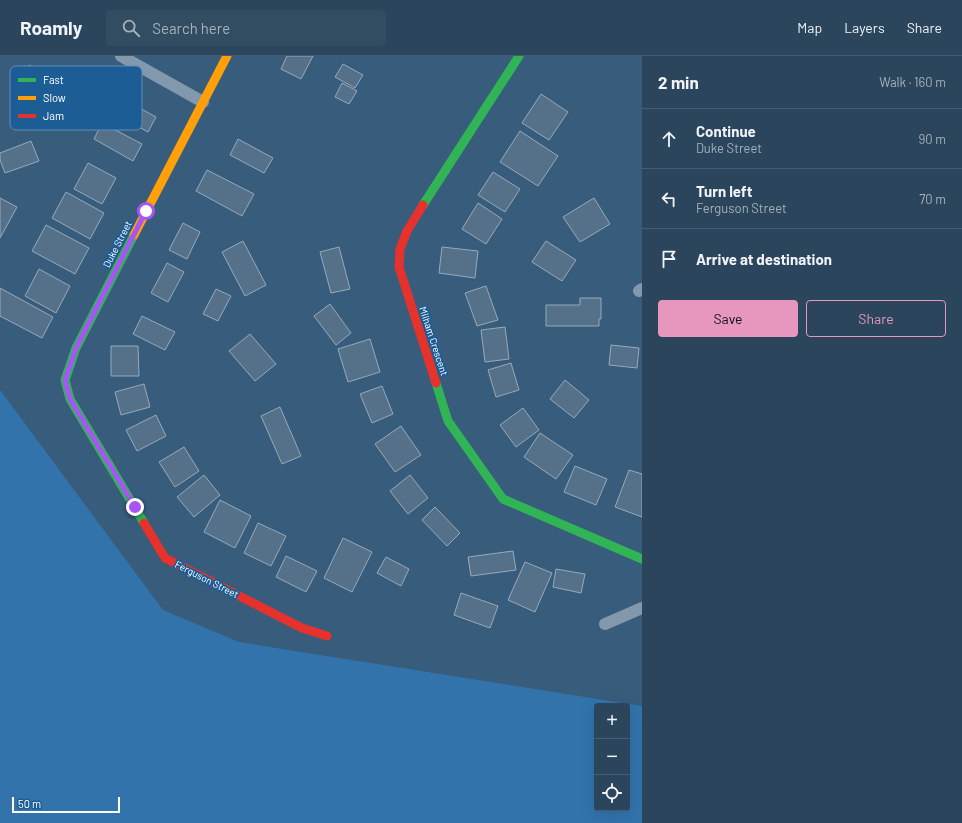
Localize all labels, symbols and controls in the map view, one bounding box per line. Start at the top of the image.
search box [106,10,386,46]
text: Roamly [20,16,82,39]
icon: search [120,17,142,39]
text: Search here [152,19,230,37]
text: Map [797,19,822,36]
text: Layers [844,19,885,36]
text: Share [907,19,942,36]
legend [10,66,142,130]
text: 2 min [658,72,699,92]
text: Fast [43,73,64,86]
text: Walk · 160 m [879,74,946,90]
text: Slow [43,91,66,104]
text: Jam [43,109,64,122]
text: Continue [696,122,756,140]
icon: ahead [658,128,680,150]
text: 90 m [919,131,946,147]
text: Duke Street [696,140,762,156]
text: Turn left [696,182,752,200]
icon: left [658,188,680,210]
text: 70 m [919,191,946,207]
text: Ferguson Street [696,200,787,216]
route start [137,202,155,220]
street label: Duke Street [100,218,134,269]
icon: arrive [658,248,680,270]
text: Arrive at destination [696,250,832,268]
button: Save [658,300,798,337]
button: Share [806,300,946,337]
street label: Milham Crescent [417,305,451,377]
route end [126,498,144,516]
street label: Ferguson Street [173,558,241,600]
map controls [594,703,630,811]
button: + [594,703,630,739]
button: − [594,739,630,775]
button: locate [594,775,630,811]
scale bar [12,795,120,814]
text: 50 m [18,797,41,810]

